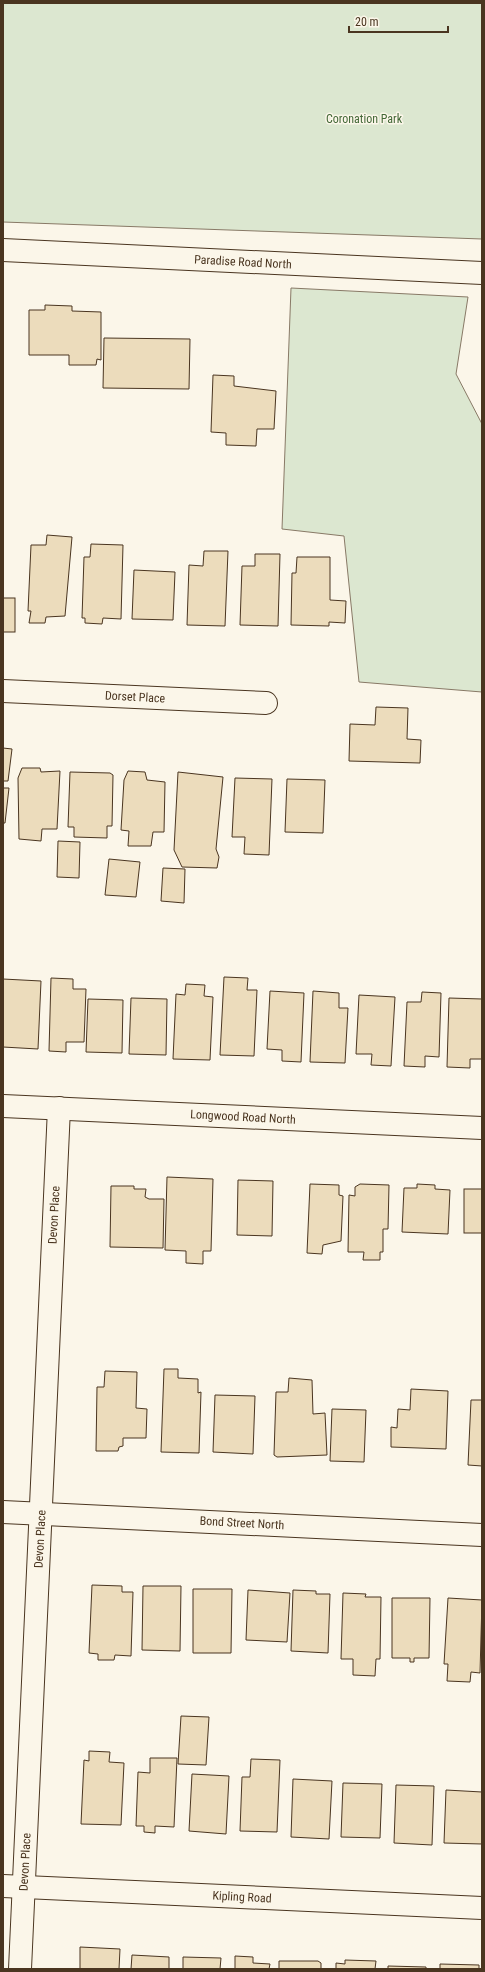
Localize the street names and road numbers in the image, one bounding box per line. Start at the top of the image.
street label: Paradise Road North [194,252,292,272]
street label: Dorset Place [105,688,166,706]
street label: Longwood Road North [190,1107,296,1127]
street label: Devon Place [45,1185,63,1245]
street label: Devon Place [31,1509,49,1569]
street label: Bond Street North [199,1514,285,1532]
street label: Devon Place [16,1832,34,1892]
street label: Kipling Road [212,1888,272,1906]

